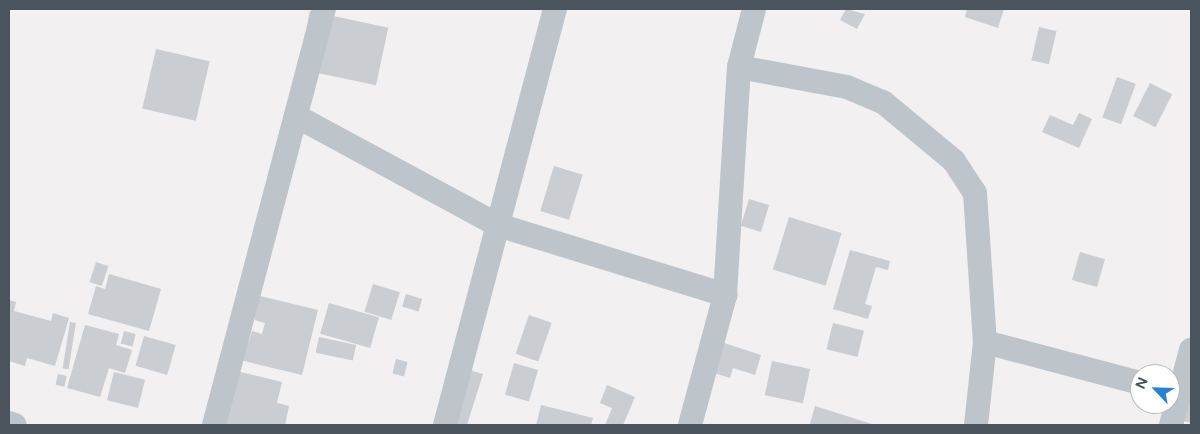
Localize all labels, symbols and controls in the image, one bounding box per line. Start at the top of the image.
north arrow [1130,364,1180,414]
text: N [1132,375,1152,392]

